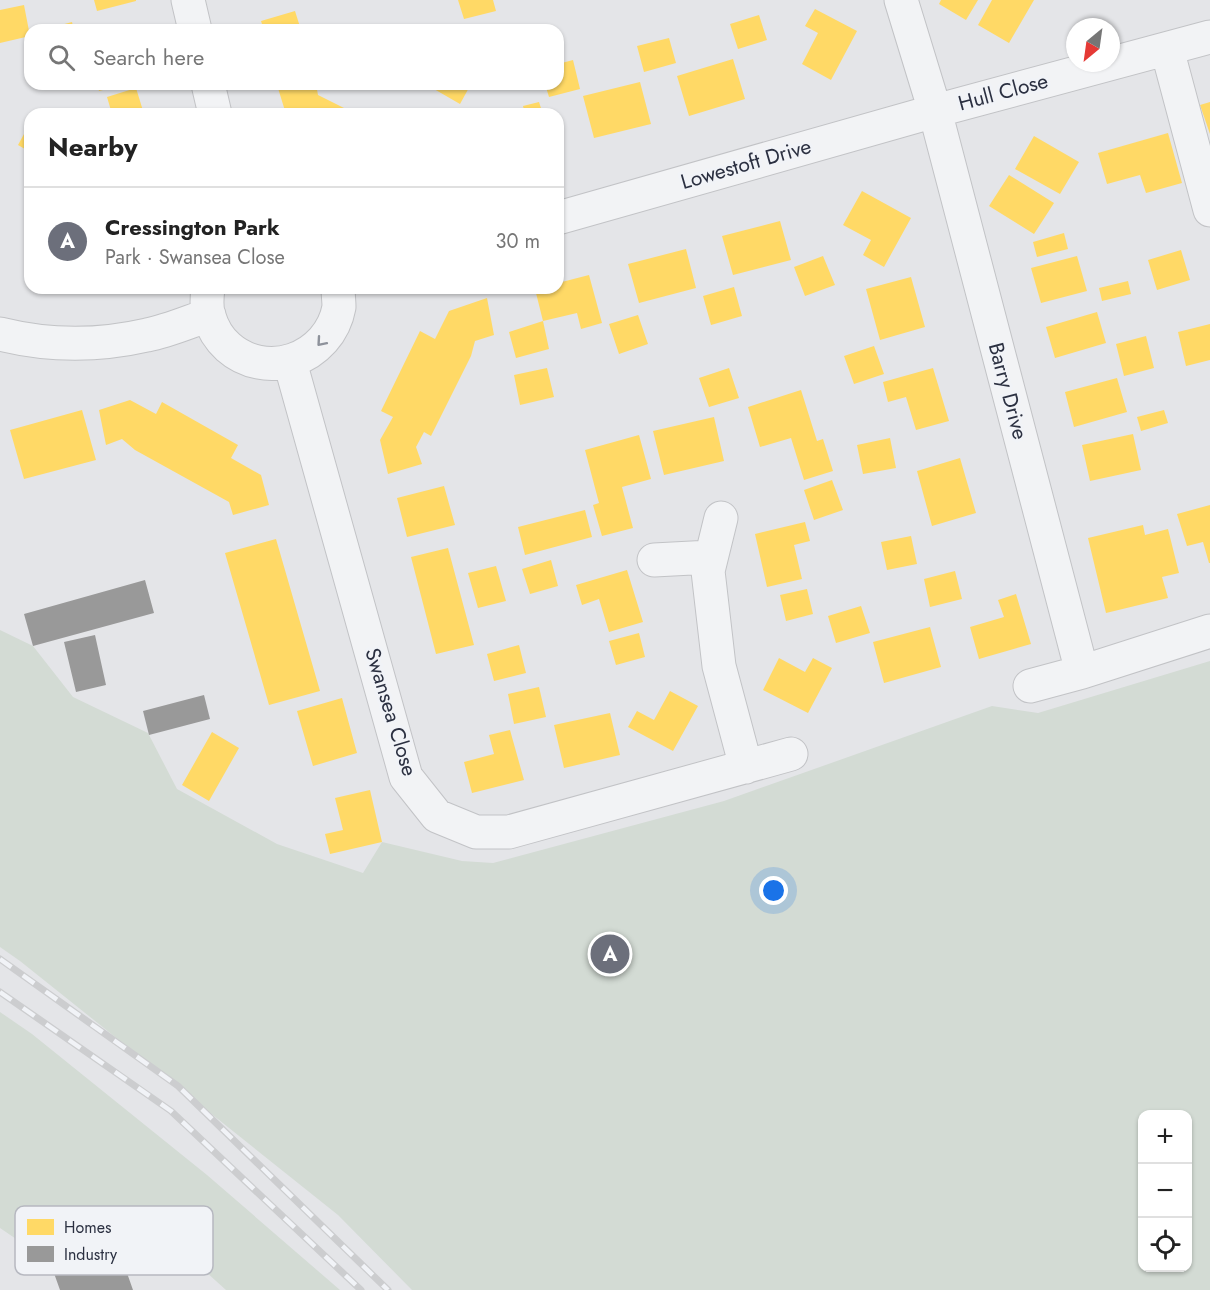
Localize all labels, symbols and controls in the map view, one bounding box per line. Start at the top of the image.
north arrow [1066,18,1120,72]
search box [24,24,564,90]
icon: search [45,41,78,74]
text: Search here [93,41,204,73]
street label: Hull Close [955,66,1051,118]
text: Nearby [48,128,137,166]
street label: Lowestoft Drive [677,131,815,197]
text: Cressington Park [105,211,280,243]
text: A [60,227,75,256]
text: 30 m [495,227,540,256]
text: Park · Swansea Close [105,243,285,272]
one-way arrow [317,335,328,346]
street label: Barry Drive [981,339,1035,443]
street label: Swansea Close [357,644,425,780]
your location [759,876,788,905]
pin: A [590,932,630,976]
map controls [1138,1110,1192,1272]
button: + [1138,1110,1192,1164]
button: − [1138,1164,1192,1218]
legend [15,1206,213,1275]
text: Homes [64,1216,111,1239]
button: locate [1138,1218,1192,1272]
text: Industry [64,1243,118,1266]

